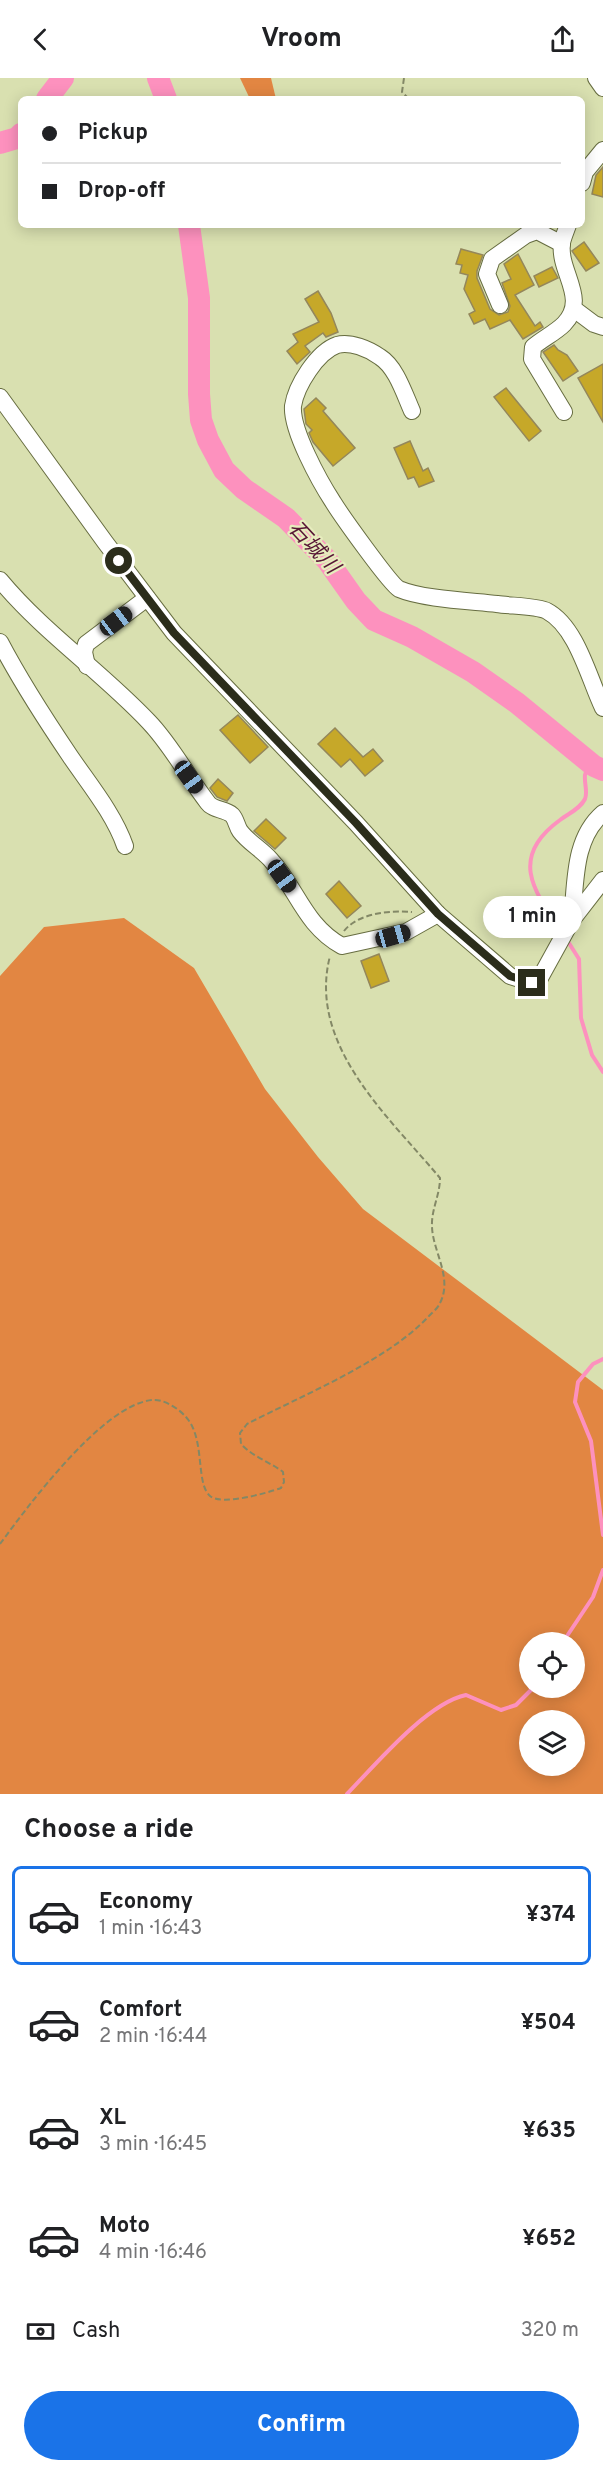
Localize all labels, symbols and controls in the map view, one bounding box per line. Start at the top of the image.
text: Vroom [261,22,342,56]
icon: back [24,23,57,56]
icon: share [546,23,579,56]
text: Pickup [78,120,148,147]
text: Drop-off [78,178,165,205]
water label: 石城川 [282,516,346,582]
route start [105,547,132,574]
car [96,603,136,639]
car [171,757,207,797]
car [264,856,300,896]
callout: 1 min [482,896,582,938]
text: 1 min [508,904,557,930]
car [373,922,413,950]
route end [518,969,545,996]
map controls [519,1632,585,1776]
button: locate [519,1632,585,1698]
button: layers [519,1710,585,1776]
text: Choose a ride [24,1813,194,1847]
icon: car [27,1889,81,1943]
text: Economy [99,1889,193,1916]
text: ¥374 [526,1902,576,1929]
text: 1 min · 16:43 [99,1916,202,1942]
icon: car [27,1997,81,2051]
text: Comfort [99,1997,182,2024]
text: ¥504 [521,2010,576,2037]
text: 2 min · 16:44 [99,2024,207,2050]
icon: car [27,2105,81,2159]
text: XL [99,2105,126,2132]
text: ¥635 [522,2118,576,2145]
text: 3 min · 16:45 [99,2132,207,2158]
icon: car [27,2213,81,2267]
text: Moto [99,2213,150,2240]
text: ¥652 [522,2226,576,2253]
text: 4 min · 16:46 [99,2240,207,2266]
icon: cash [24,2315,57,2348]
text: Cash [72,2318,121,2345]
text: 320 m [521,2318,579,2344]
button: Confirm [24,2391,579,2460]

